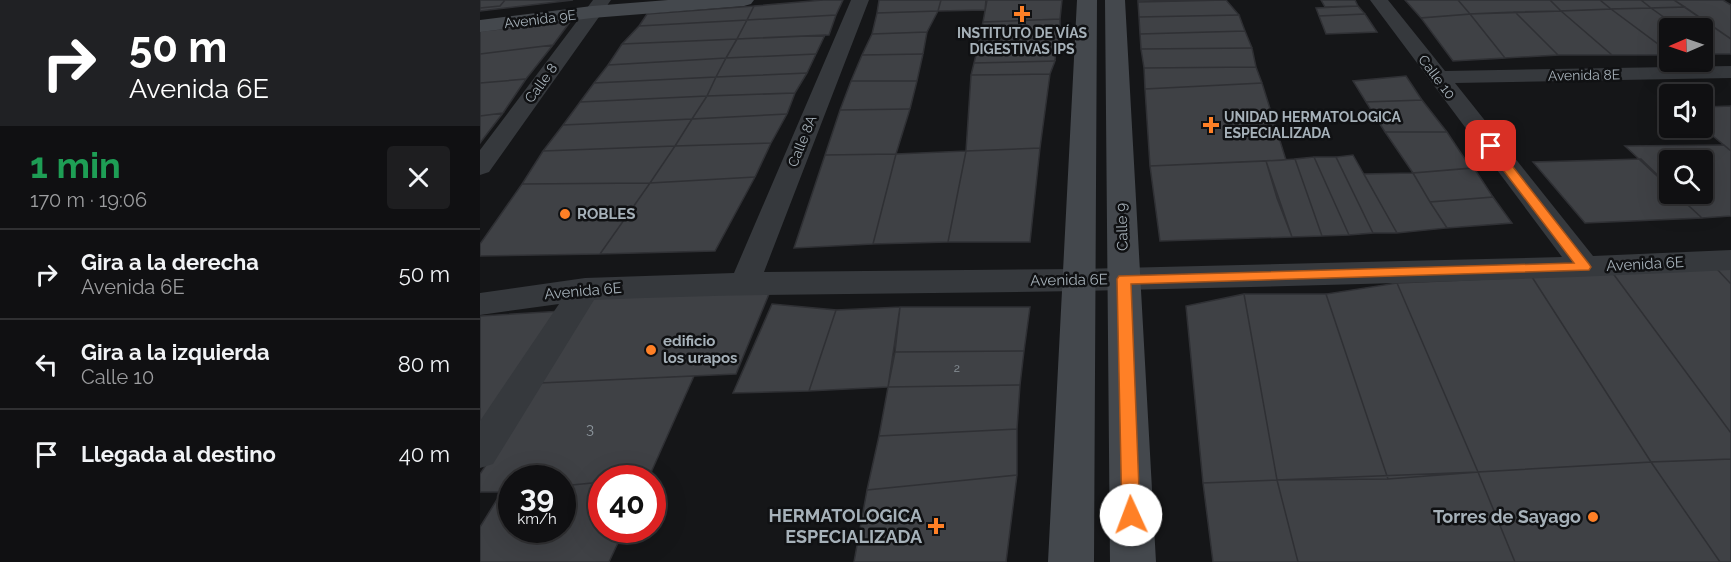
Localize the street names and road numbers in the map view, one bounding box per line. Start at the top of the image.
street label: Avenida 9E [503,7,577,31]
street label: Calle 10 [1415,52,1459,102]
street label: Calle 8 [521,60,561,106]
street label: Avenida 8E [1548,66,1620,84]
street label: Calle 8A [784,112,820,169]
street label: Calle 9 [1112,202,1132,251]
street label: Avenida 6E [1606,253,1684,275]
street label: Avenida 6E [1030,270,1108,290]
street label: Avenida 6E [544,279,622,303]

